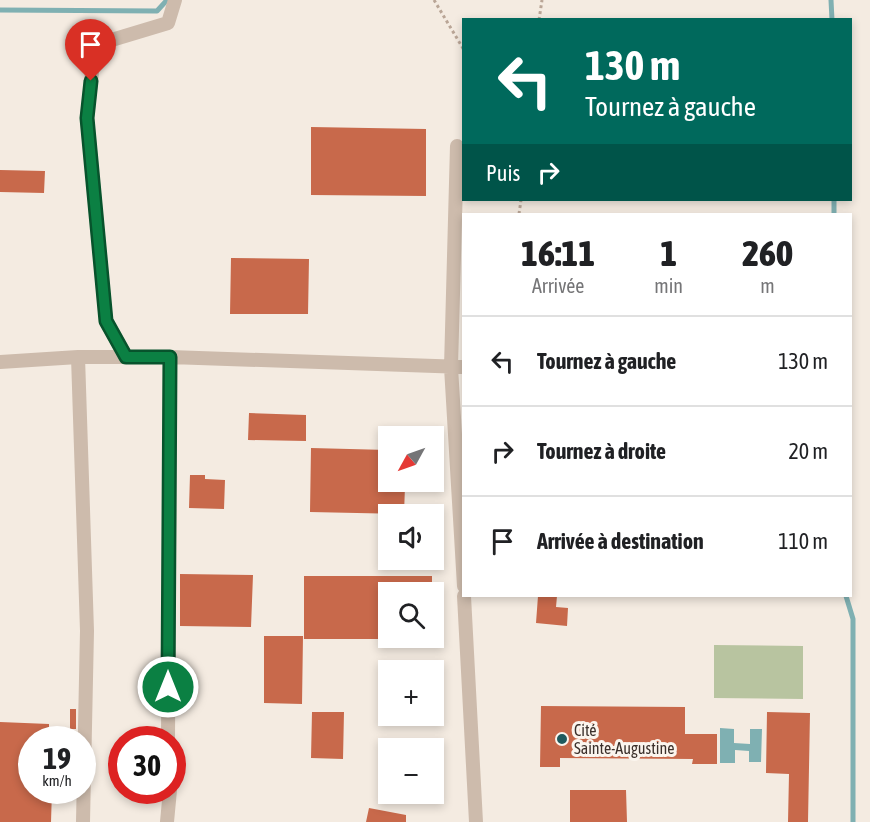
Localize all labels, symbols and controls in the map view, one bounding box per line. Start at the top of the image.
pin [65,19,116,81]
icon: arrive [74,28,107,61]
text: 130 m [585,41,680,89]
icon: left [486,42,564,120]
text: Tournez à gauche [585,91,756,122]
icon: right [532,156,565,189]
text: Puis [486,160,520,186]
text: 16:11 [521,232,595,274]
text: 1 [660,232,677,274]
text: 260 [742,232,793,274]
text: Arrivée [532,274,584,297]
text: min [654,274,683,297]
text: m [760,274,775,297]
icon: left [486,345,519,378]
text: Tournez à gauche [537,348,676,374]
text: 130 m [778,348,828,374]
north arrow [378,426,444,492]
map controls [378,426,444,804]
icon: right [486,435,519,468]
text: Tournez à droite [537,438,666,464]
text: 20 m [788,438,828,464]
button: sound [378,504,444,570]
icon: arrive [486,525,519,558]
text: Arrivée à destination [537,528,704,554]
text: 110 m [778,528,828,554]
button: search [378,582,444,648]
position arrow [136,655,200,719]
button: + [378,660,444,726]
place label: Cité Sainte-Augustine [574,721,674,758]
speed limit sign: 30 [108,726,186,804]
marker: Cité Sainte-Augustine [555,732,569,746]
button: − [378,738,444,804]
text: 19 [43,741,71,775]
text: km/h [42,772,72,789]

